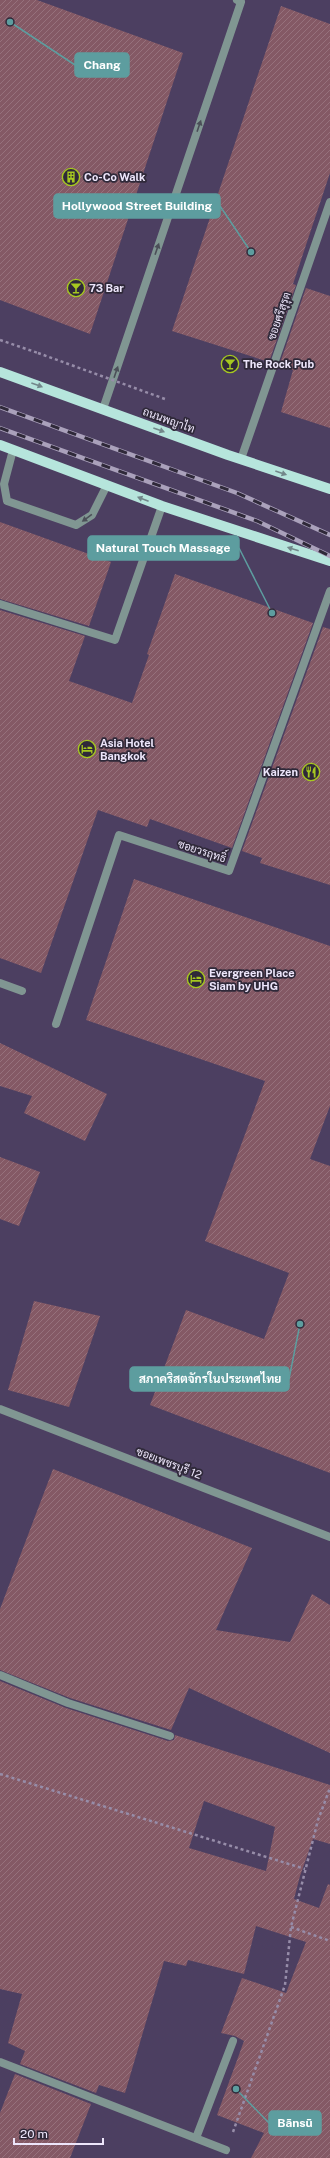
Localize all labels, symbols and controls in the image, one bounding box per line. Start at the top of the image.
callout: Chang [75,53,129,77]
text: Chang [83,58,121,72]
one-way arrow [196,120,202,132]
building icon: Co-Co Walk [61,167,81,187]
place label: Co-Co Walk [84,171,146,183]
callout: Hollywood Street Building [54,194,220,218]
text: Hollywood Street Building [62,199,213,213]
one-way arrow [155,243,161,255]
bar icon: 73 Bar [66,278,86,298]
place label: 73 Bar [89,282,124,294]
street label: ซอยศรีสุรุต [263,290,296,343]
bar icon: The Rock Pub [220,354,240,374]
place label: The Rock Pub [243,358,314,370]
one-way arrow [113,366,119,378]
one-way arrow [31,382,43,388]
street label: ถนนพญาไท [141,403,197,436]
one-way arrow [153,427,165,433]
one-way arrow [276,470,288,476]
one-way arrow [137,495,149,501]
one-way arrow [82,513,93,522]
callout: Natural Touch Massage [88,536,239,560]
text: Natural Touch Massage [96,541,230,555]
one-way arrow [287,546,299,552]
place label: Asia Hotel Bangkok [100,737,154,762]
hotel icon: Asia Hotel Bangkok [77,739,97,759]
restaurant icon: Kaizen [301,762,321,782]
place label: Kaizen [263,766,298,778]
street label: ซอยวรฤทธิ์ [176,832,229,865]
place label: Evergreen Place Siam by UHG [209,967,295,992]
hotel icon: Evergreen Place Siam by UHG [186,969,206,989]
callout: สภาคริสตจักรในประเทศไทย [130,1367,289,1391]
text: สภาคริสตจักรในประเทศไทย [139,1371,281,1386]
street label: ซอยเพชรบุรี 12 [134,1443,204,1484]
callout: Bānsū [269,2111,321,2135]
text: Bānsū [277,2116,313,2130]
scale bar [14,2120,103,2146]
text: 20 m [20,2127,48,2141]

